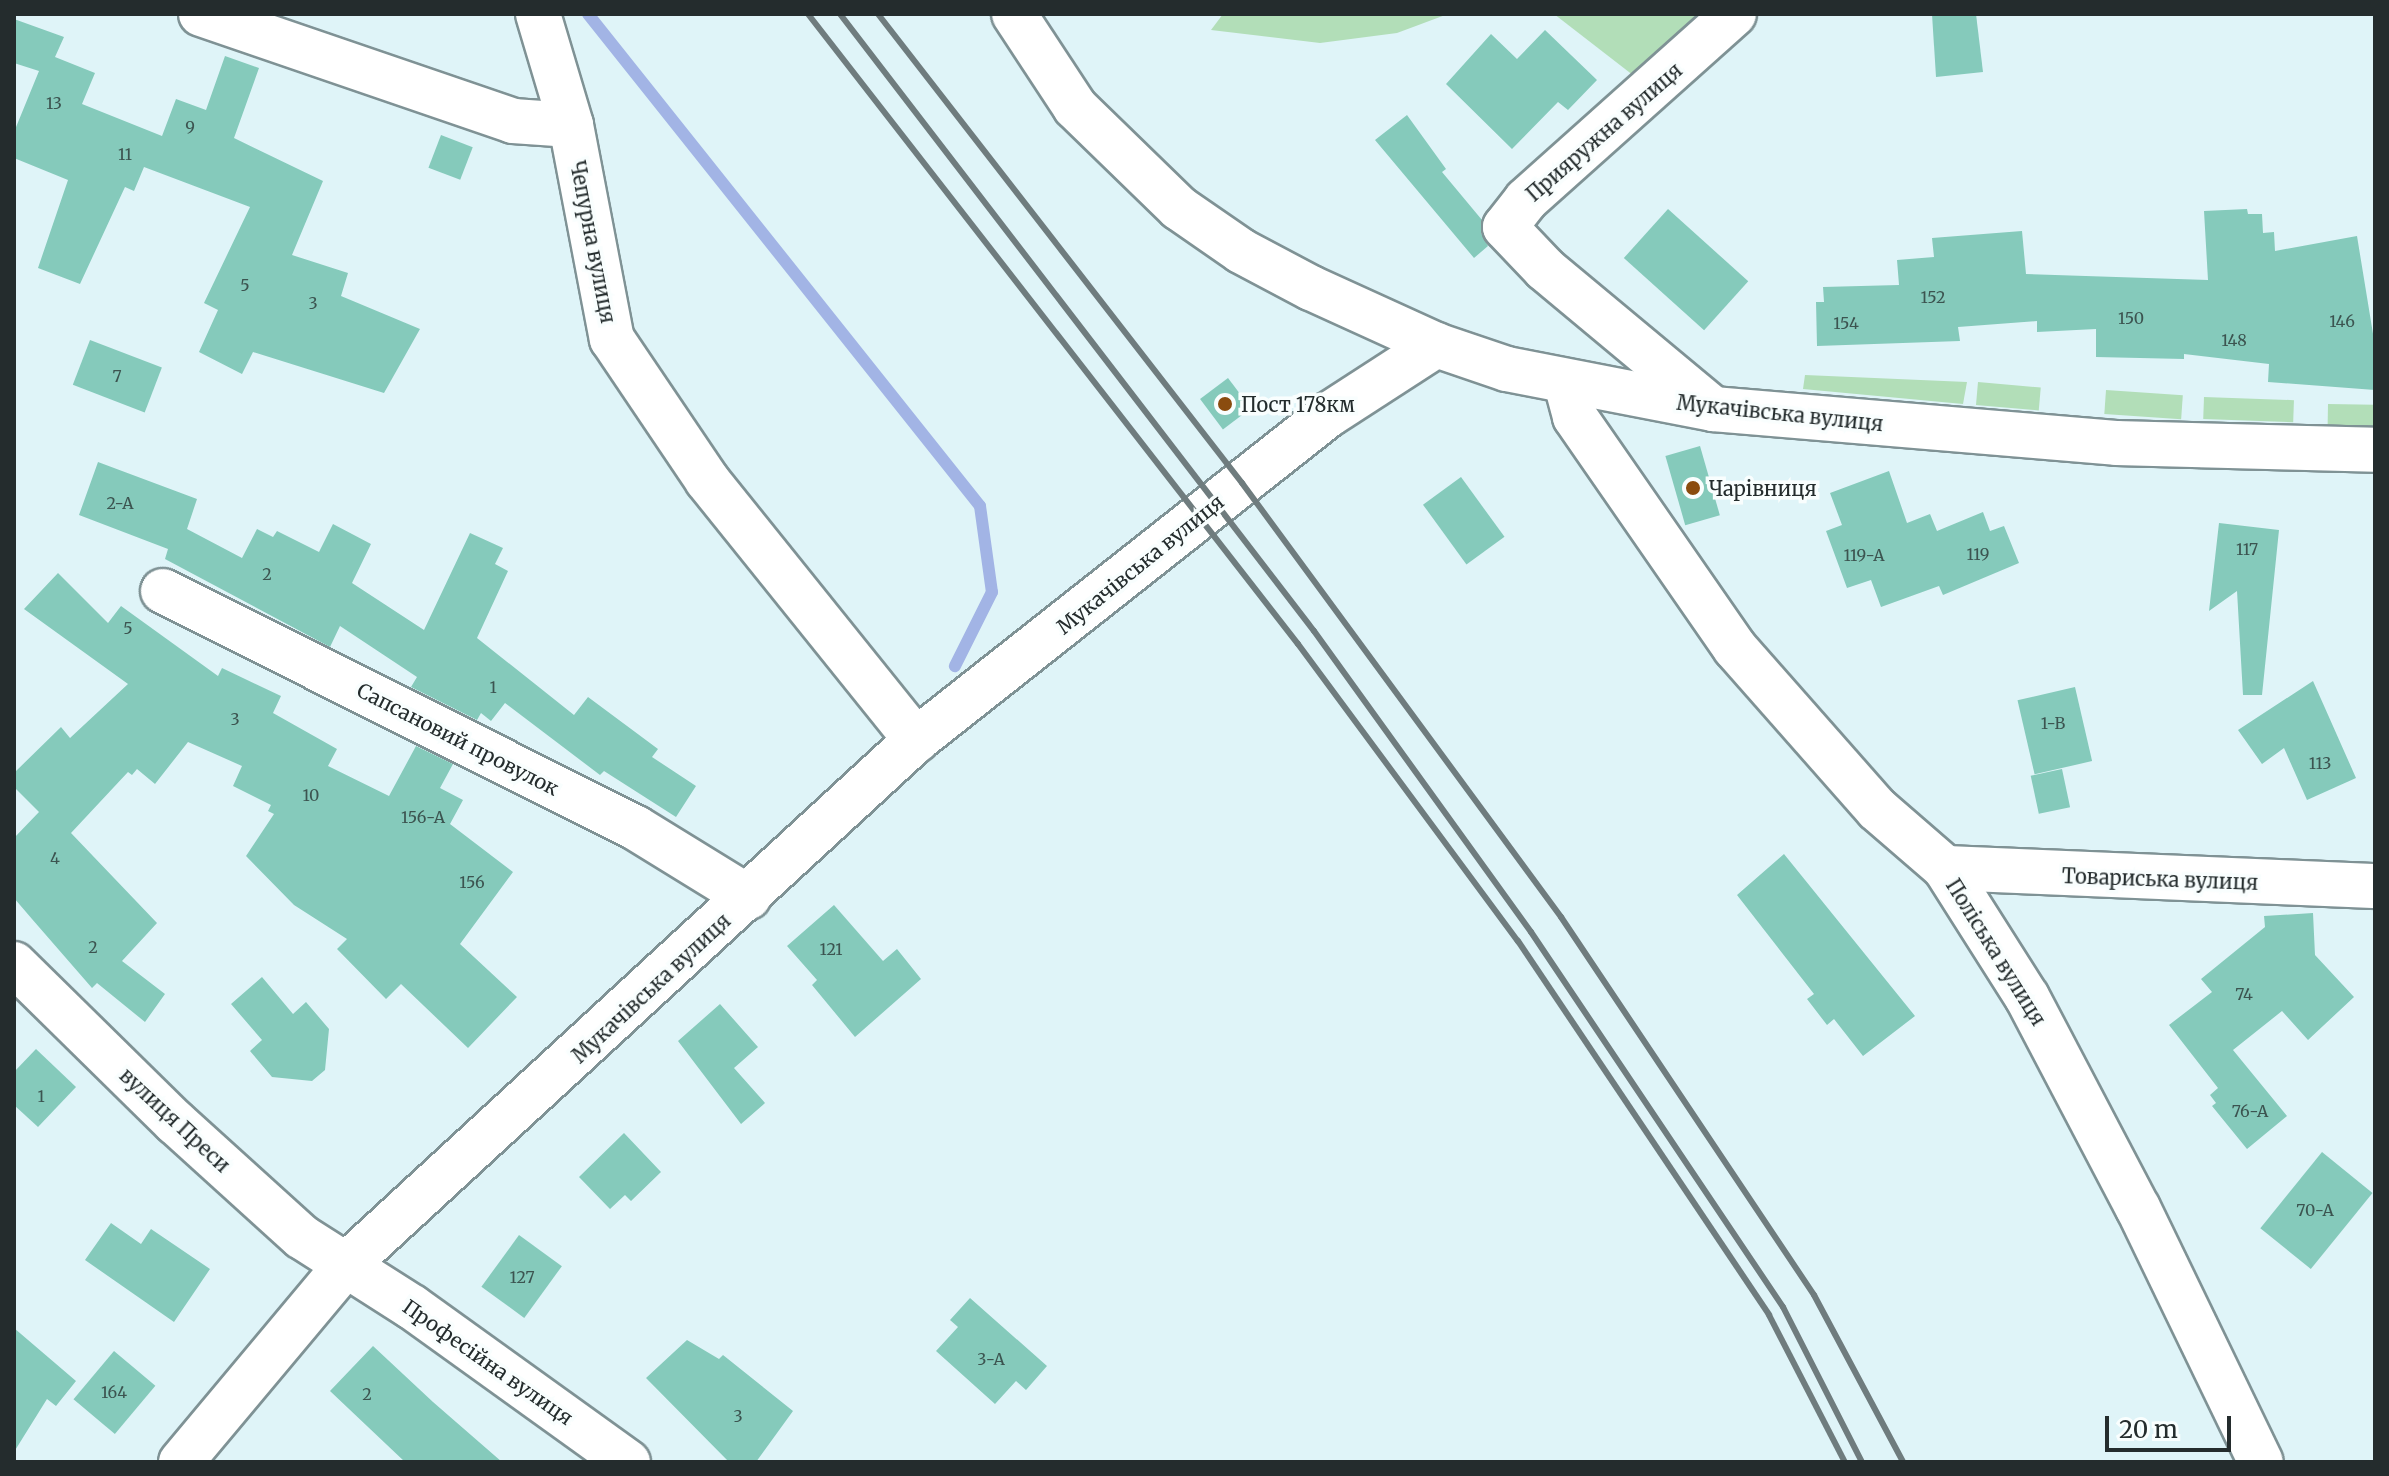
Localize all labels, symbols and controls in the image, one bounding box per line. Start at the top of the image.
street label: Прияружна вулиця [1521,58,1687,206]
house number: 13 [46,93,62,113]
house number: 9 [185,117,195,137]
house number: 11 [118,144,132,164]
street label: Чепурна вулиця [565,159,621,325]
house number: 5 [240,275,250,295]
house number: 152 [1921,287,1945,307]
house number: 3 [308,293,318,313]
house number: 150 [2118,308,2144,328]
house number: 146 [2329,311,2355,331]
house number: 154 [1833,313,1859,333]
house number: 148 [2221,330,2247,350]
house number: 7 [112,366,122,386]
street label: Мукачівська вулиця [1675,390,1885,436]
place label: Пост 178км [1241,392,1355,416]
marker: Пост 178км [1216,395,1234,413]
place label: Чарівниця [1709,476,1817,500]
marker: Чарівниця [1684,479,1702,497]
street label: Мукачівська вулиця [1052,489,1228,639]
house number: 2-А [107,493,133,513]
house number: 117 [2236,539,2258,559]
house number: 119 [1967,544,1989,564]
house number: 119-А [1843,545,1885,565]
house number: 2 [262,564,272,584]
house number: 5 [123,618,133,638]
house number: 1 [489,677,497,697]
street label: Сапсановий провулок [353,678,563,800]
house number: 3 [230,709,240,729]
house number: 1-В [2041,713,2065,733]
house number: 113 [2309,753,2331,773]
house number: 10 [303,785,319,805]
house number: 156-А [401,807,445,827]
house number: 4 [50,848,60,868]
street label: Товариська вулиця [2061,864,2259,894]
house number: 156 [459,872,485,892]
street label: Поліська вулиця [1941,874,2051,1030]
street label: Мукачівська вулиця [567,908,735,1068]
house number: 2 [88,937,98,957]
house number: 121 [819,939,843,959]
house number: 74 [2235,984,2253,1004]
street label: вулиця Преси [115,1063,235,1177]
house number: 1 [37,1086,45,1106]
house number: 76-А [2232,1101,2268,1121]
house number: 70-А [2296,1200,2334,1220]
house number: 127 [509,1267,535,1287]
street label: Професійна вулиця [398,1294,578,1430]
house number: 3-А [977,1349,1005,1369]
house number: 164 [101,1382,127,1402]
house number: 2 [362,1384,372,1404]
scale bar [2109,1400,2235,1450]
house number: 3 [733,1406,743,1426]
text: 20 m [2119,1414,2178,1445]

